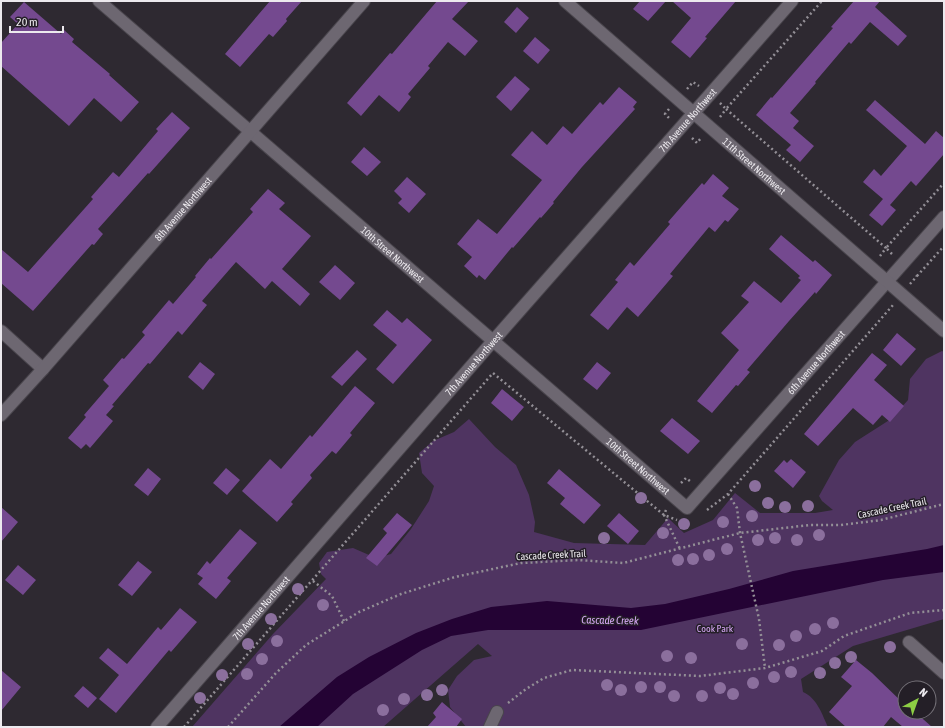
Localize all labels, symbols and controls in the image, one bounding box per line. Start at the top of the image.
scale bar [10,8,63,34]
text: 20 m [16,15,38,29]
street label: 7th Avenue Northwest [656,86,718,154]
street label: 11th Street Northwest [721,135,788,196]
street label: 8th Avenue Northwest [152,174,214,243]
street label: 10th Street Northwest [359,224,427,285]
street label: 6th Avenue Northwest [785,328,847,396]
street label: 7th Avenue Northwest [443,329,504,398]
street label: 10th Street Northwest [604,436,672,496]
street label: Cascade Creek Trail [857,495,928,521]
street label: Cascade Creek Trail [516,548,587,562]
street label: 7th Avenue Northwest [230,574,292,642]
water label: Cascade Creek [581,614,639,627]
park label: Cook Park [697,623,734,634]
north arrow [897,680,937,720]
text: N [917,686,930,699]

